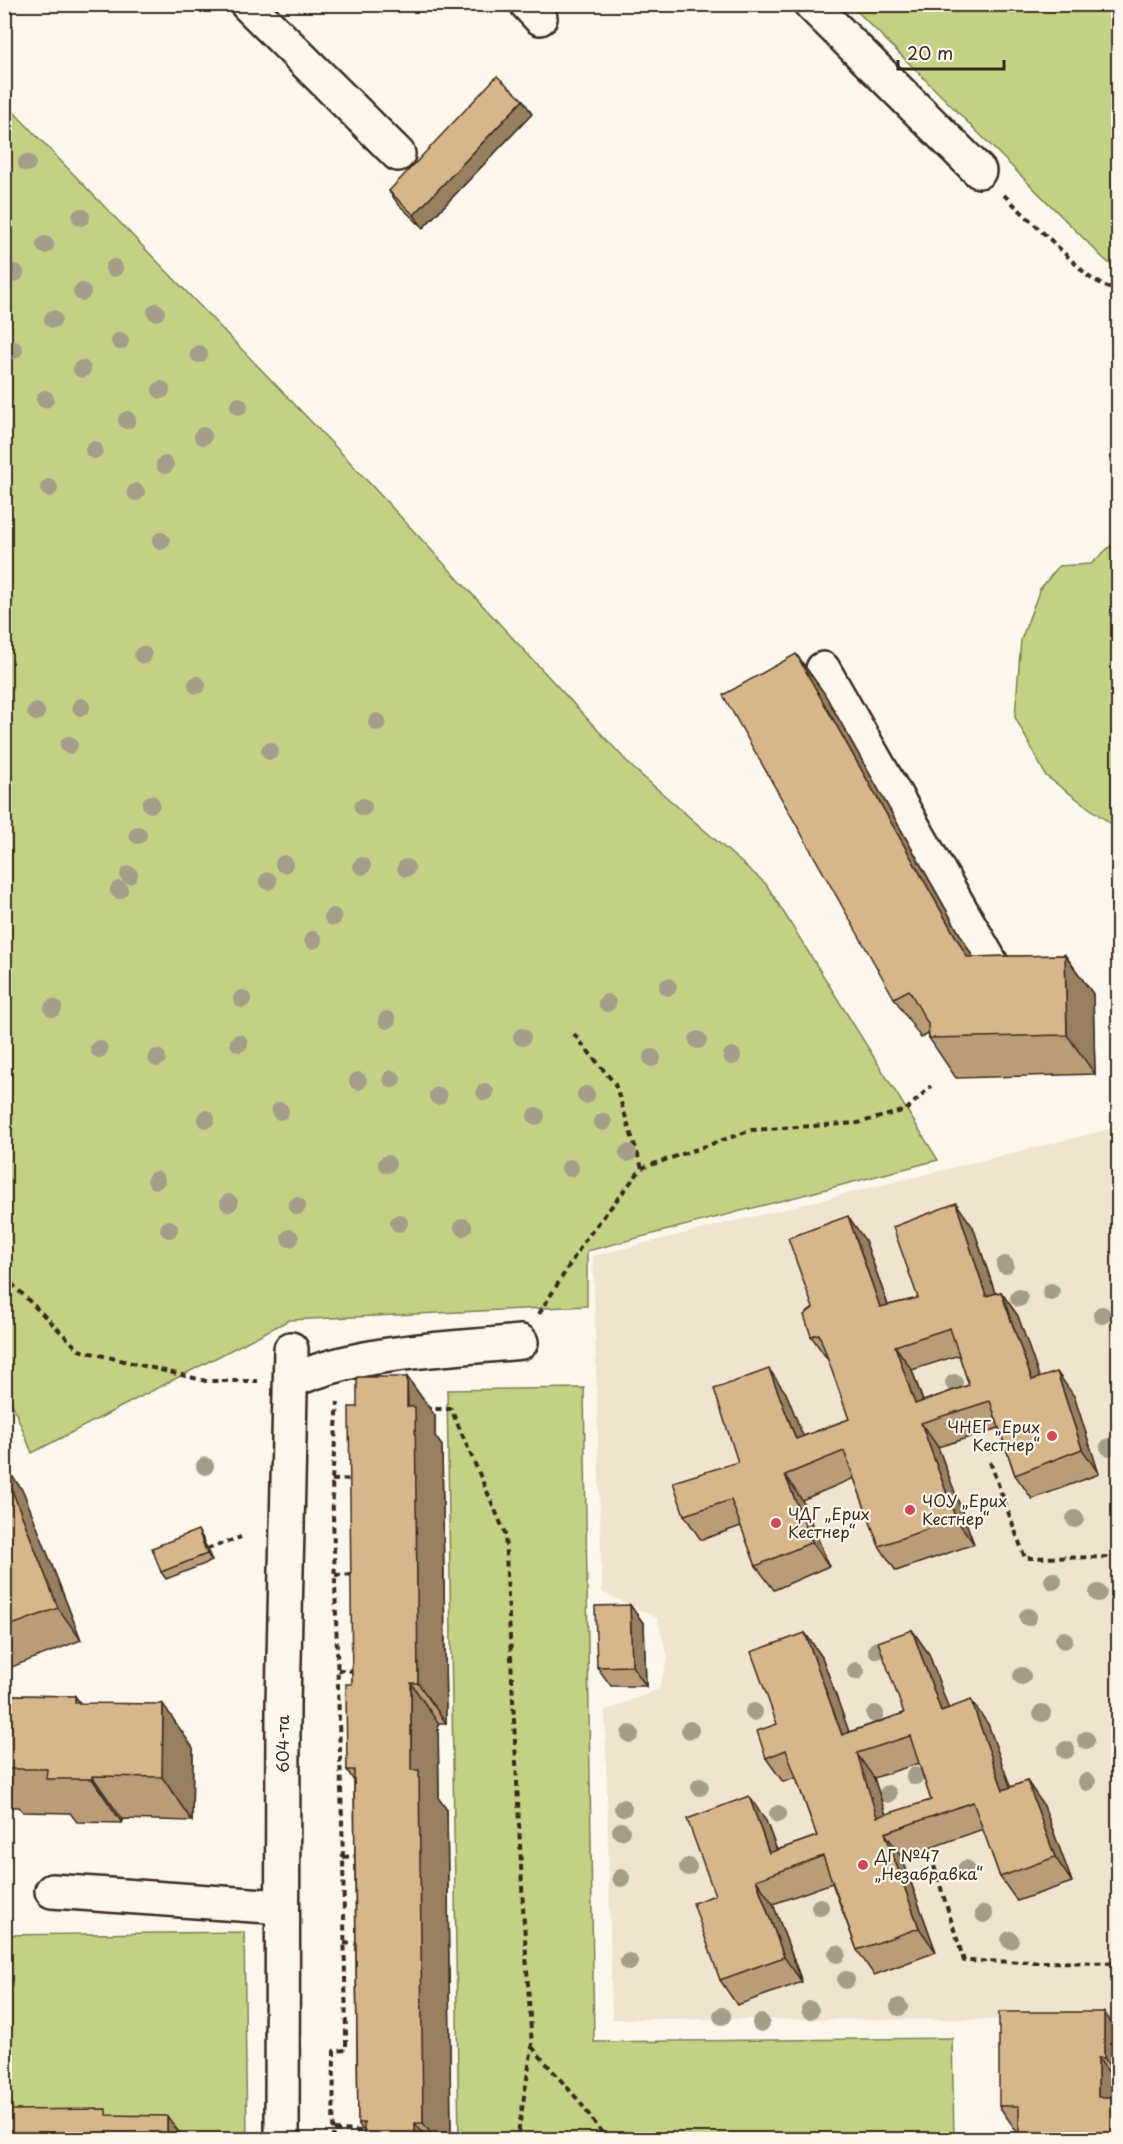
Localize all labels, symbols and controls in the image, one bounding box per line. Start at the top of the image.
scale bar [898,33,1004,71]
text: 20 m [907,39,953,66]
place label: ЧНЕГ „Ерих Кестнер“ [947,1414,1040,1456]
marker: ЧНЕГ „Ерих Кестнер“ [1045,1429,1059,1443]
place label: ЧОУ „Ерих Кестнер“ [922,1488,1007,1530]
place label: ЧДГ „Ерих Кестнер“ [788,1501,870,1543]
marker: ЧОУ „Ерих Кестнер“ [903,1503,917,1517]
marker: ЧДГ „Ерих Кестнер“ [769,1516,783,1530]
street label: 604-та [270,1715,294,1773]
place label: ДГ №47 „Незабравка“ [874,1843,983,1885]
marker: ДГ №47 „Незабравка“ [856,1858,870,1872]

